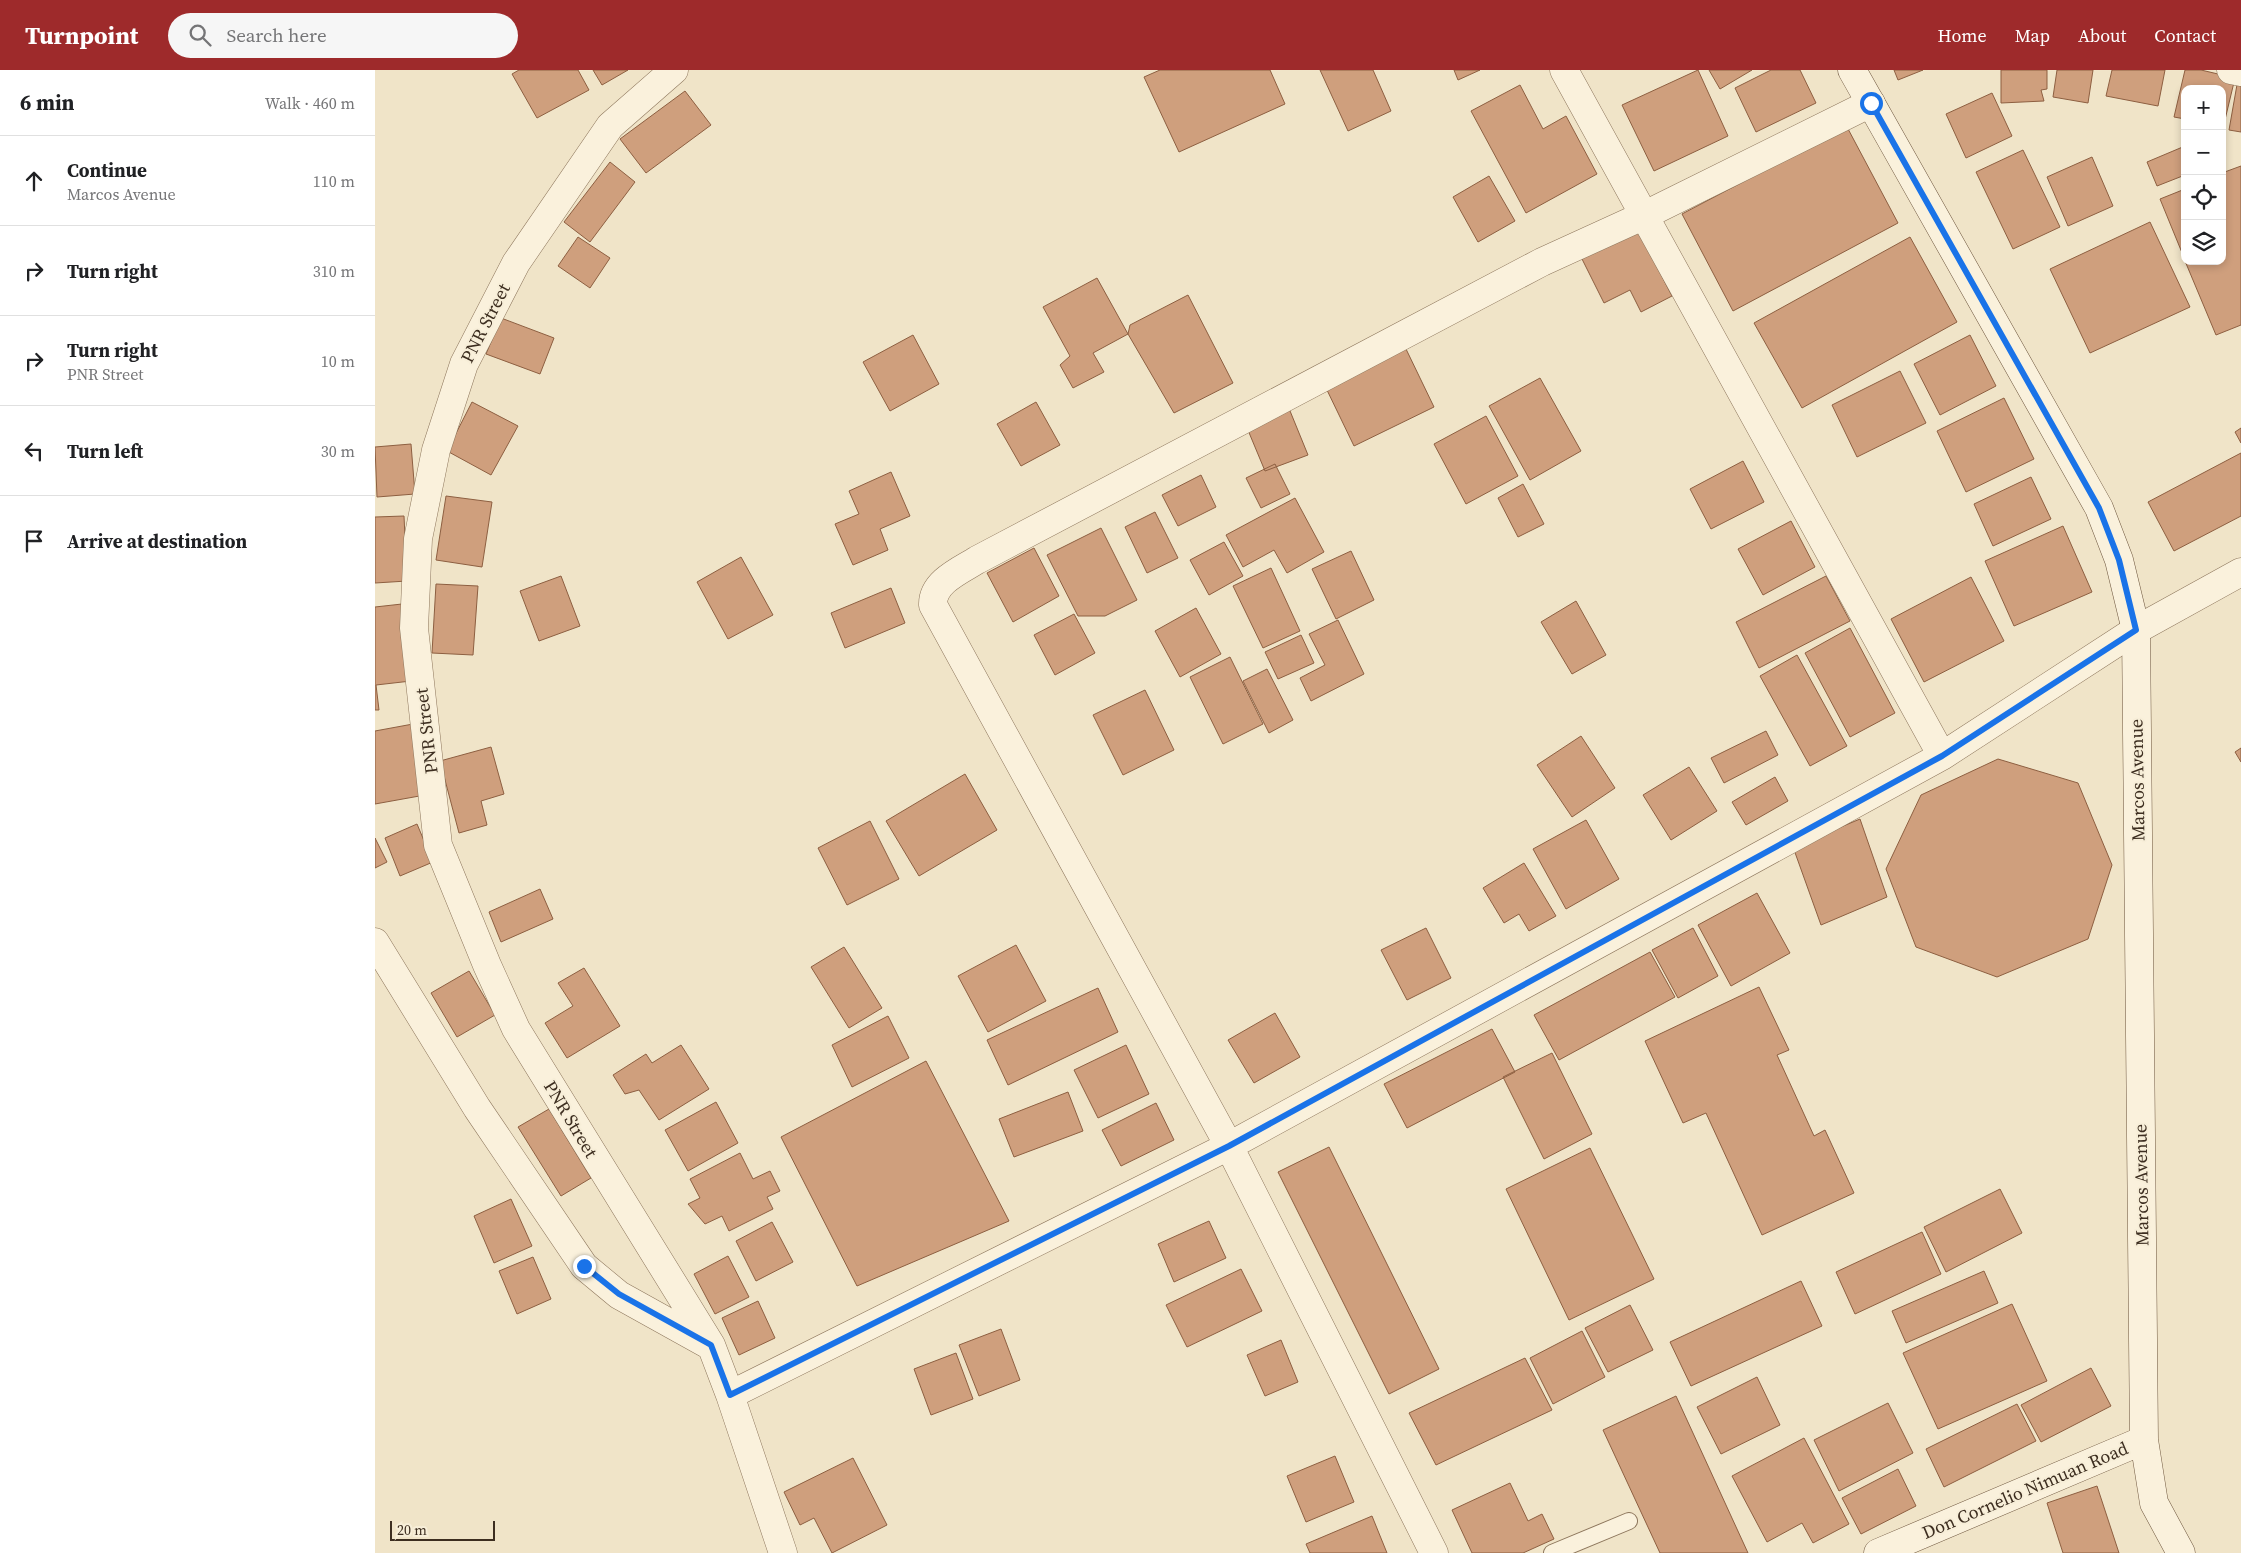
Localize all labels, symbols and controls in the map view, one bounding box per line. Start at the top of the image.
search box [168,13,518,58]
text: Turnpoint [25,19,138,52]
icon: search [186,21,214,49]
text: Search here [226,22,327,48]
text: Home [1938,23,1987,48]
text: Map [2015,23,2050,48]
text: About [2078,23,2126,48]
text: Contact [2154,23,2216,48]
map controls [2181,85,2226,265]
button: + [2181,85,2226,130]
text: 6 min [20,88,75,117]
text: Walk · 460 m [265,92,355,114]
route start [1860,92,1883,115]
button: − [2181,130,2226,175]
text: Continue [67,157,147,183]
icon: ahead [20,167,48,195]
text: 110 m [313,170,355,192]
button: locate [2181,175,2226,220]
text: Marcos Avenue [67,183,176,205]
button: layers [2181,220,2226,265]
icon: right [20,257,48,285]
text: Turn right [67,258,158,284]
text: 310 m [313,260,355,282]
street label: PNR Street [454,279,516,367]
text: Turn right [67,337,158,363]
icon: right [20,347,48,375]
text: 10 m [321,350,355,372]
text: PNR Street [67,363,144,385]
icon: left [20,437,48,465]
text: Turn left [67,438,143,464]
text: 30 m [321,440,355,462]
icon: arrive [20,527,48,555]
text: Arrive at destination [67,528,247,554]
street label: PNR Street [408,687,444,775]
street label: Marcos Avenue [2123,719,2151,841]
street label: PNR Street [538,1076,604,1162]
street label: Marcos Avenue [2127,1124,2155,1246]
route end [573,1255,596,1278]
street label: Don Cornelio Nimuan Road [1918,1435,2132,1545]
scale bar [390,1518,495,1541]
text: 20 m [397,1520,427,1540]

